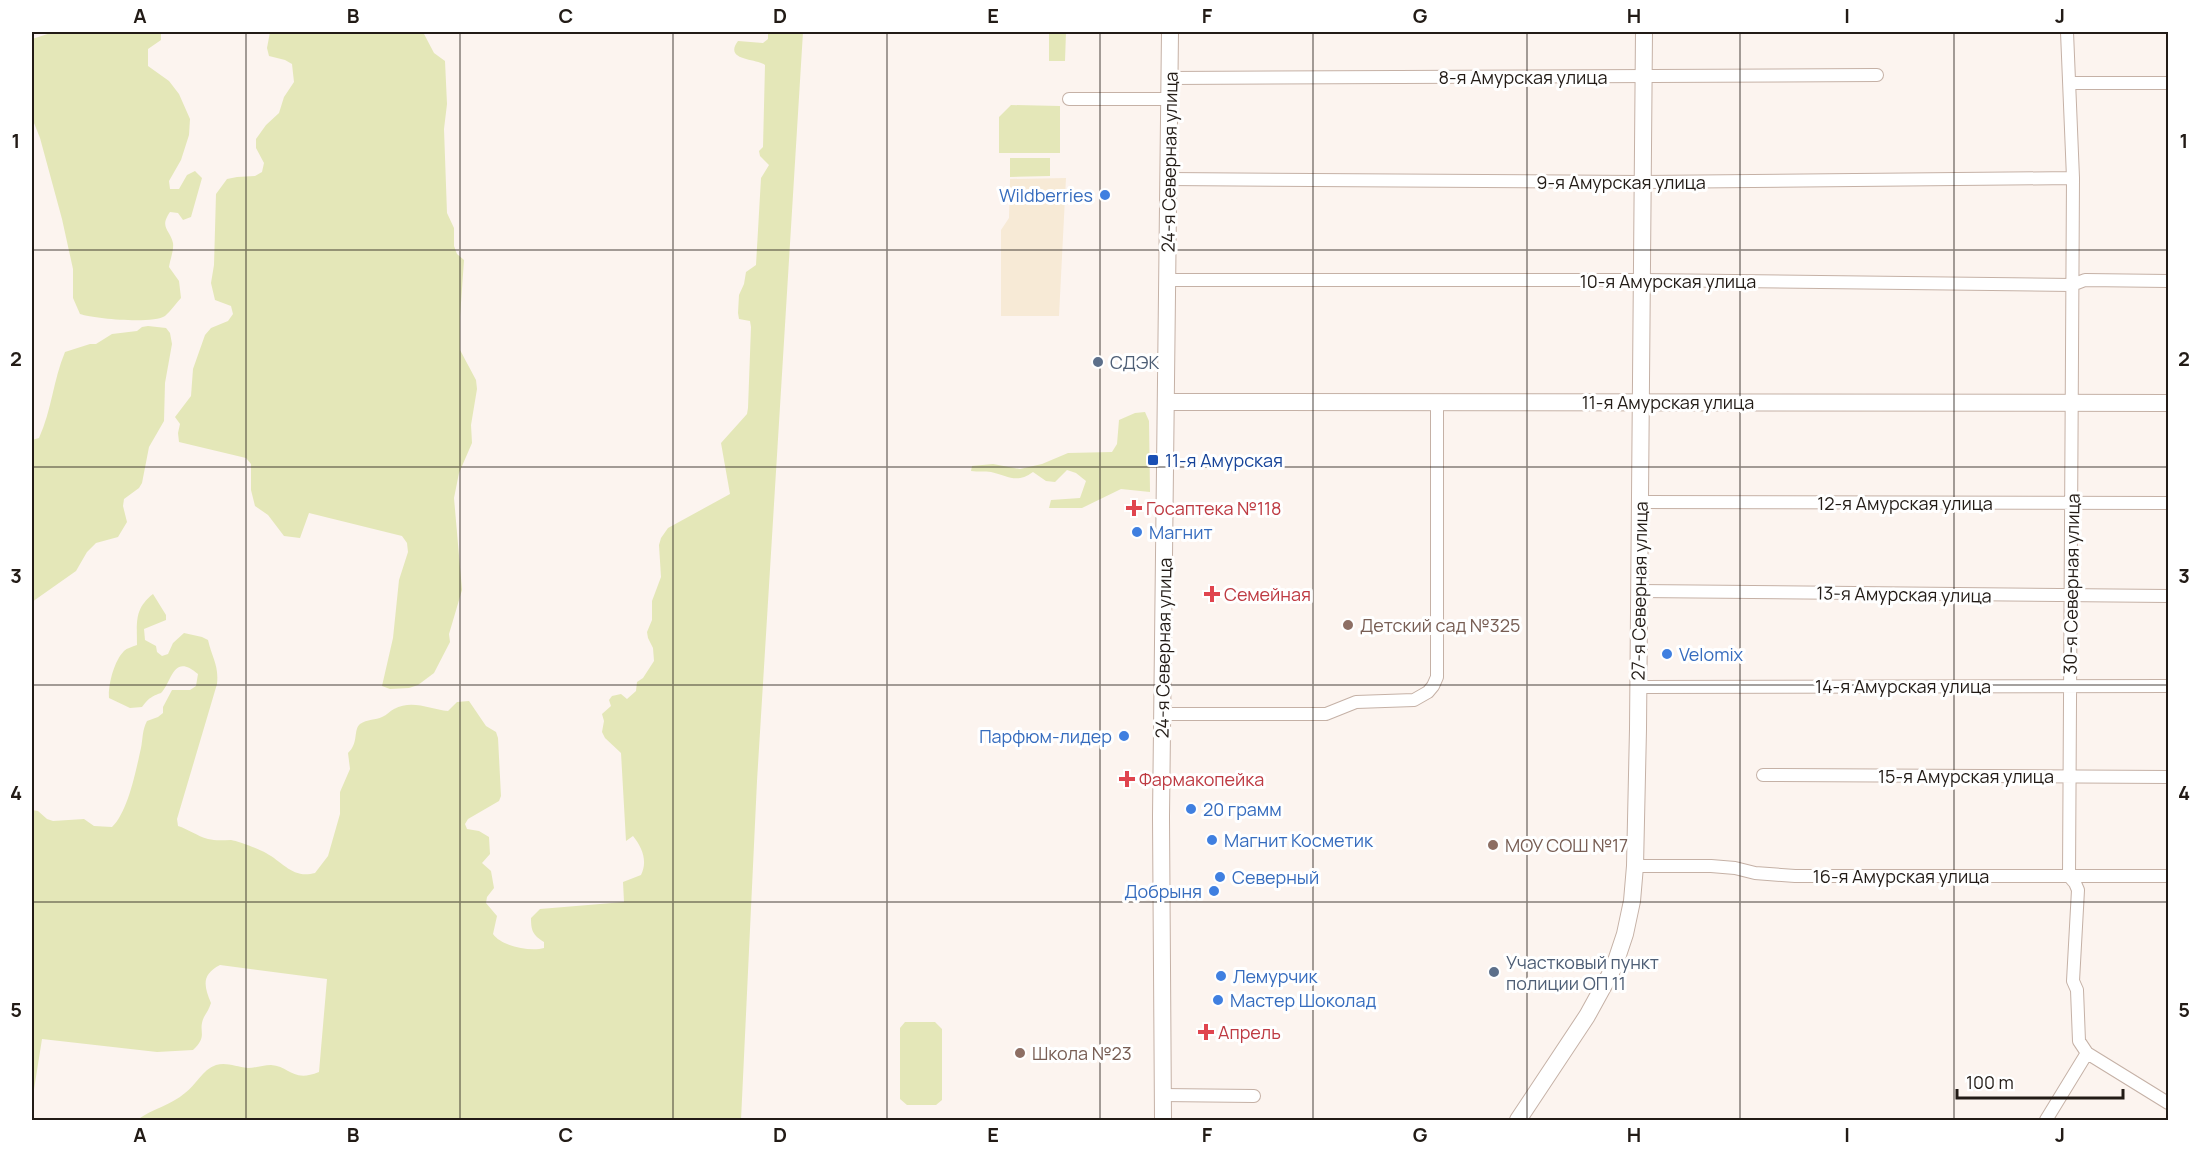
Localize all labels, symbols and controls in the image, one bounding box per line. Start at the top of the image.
text: A [133,2,147,29]
text: B [347,2,360,29]
text: C [559,2,573,29]
text: D [773,2,787,29]
text: E [987,2,999,29]
text: F [1202,2,1213,29]
text: G [1413,2,1428,29]
text: H [1627,2,1641,29]
text: I [1844,2,1850,29]
text: J [2055,2,2065,29]
street label: 8-я Амурская улица [1439,65,1607,89]
street label: 24-я Северная улица [1155,71,1183,253]
text: 1 [12,127,20,154]
text: 1 [2180,127,2188,154]
street label: 9-я Амурская улица [1536,170,1706,194]
place label: Wildberries [999,183,1093,207]
marker: Wildberries [1098,188,1112,202]
street label: 10-я Амурская улица [1580,269,1756,293]
text: 2 [10,345,22,372]
text: 2 [2178,345,2190,372]
place label: СДЭК [1110,350,1159,374]
marker: СДЭК [1091,355,1105,369]
street label: 11-я Амурская улица [1582,390,1754,414]
place label: 11-я Амурская [1165,448,1283,472]
marker: 11-я Амурская [1146,453,1160,467]
street label: 12-я Амурская улица [1817,491,1993,515]
street label: 30-я Северная улица [2057,493,2085,675]
place label: Госаптека №118 [1146,496,1281,520]
marker: Госаптека №118 [1127,501,1141,515]
street label: 27-я Северная улица [1625,501,1653,681]
place label: Магнит [1149,520,1213,544]
marker: Магнит [1130,525,1144,539]
street label: 24-я Северная улица [1149,557,1177,739]
text: 3 [10,562,22,589]
text: 3 [2178,562,2190,589]
street label: 13-я Амурская улица [1816,580,1992,608]
place label: Семейная [1224,582,1311,606]
marker: Семейная [1205,587,1219,601]
place label: Детский сад №325 [1360,613,1520,637]
marker: Детский сад №325 [1341,618,1355,632]
place label: Velomix [1679,642,1744,666]
marker: Velomix [1660,647,1674,661]
street label: 14-я Амурская улица [1815,674,1991,698]
place label: Парфюм-лидер [979,724,1112,748]
marker: Парфюм-лидер [1117,729,1131,743]
street label: 15-я Амурская улица [1878,764,2054,788]
place label: Фармакопейка [1139,767,1264,791]
marker: Фармакопейка [1120,772,1134,786]
text: 4 [10,779,22,806]
text: 4 [2178,779,2190,806]
place label: 20 грамм [1203,797,1282,821]
marker: 20 грамм [1184,802,1198,816]
place label: Магнит Косметик [1224,828,1374,852]
marker: Магнит Косметик [1205,833,1219,847]
place label: МОУ СОШ №17 [1505,833,1628,857]
marker: МОУ СОШ №17 [1486,838,1500,852]
street label: 16-я Амурская улица [1813,864,1989,888]
place label: Северный [1232,865,1319,889]
marker: Северный [1213,870,1227,884]
place label: Добрыня [1124,879,1202,903]
marker: Добрыня [1207,884,1221,898]
place label: Участковый пункт полиции ОП 11 [1506,950,1659,995]
place label: Лемурчик [1233,964,1318,988]
marker: Участковый пункт полиции ОП 11 [1487,965,1501,979]
marker: Лемурчик [1214,969,1228,983]
place label: Мастер Шоколад [1230,988,1376,1012]
marker: Мастер Шоколад [1211,993,1225,1007]
text: 5 [10,996,22,1023]
text: 5 [2178,996,2190,1023]
place label: Апрель [1218,1020,1281,1044]
marker: Апрель [1199,1025,1213,1039]
place label: Школа №23 [1032,1041,1132,1065]
marker: Школа №23 [1013,1046,1027,1060]
scale bar [1957,1062,2124,1100]
text: 100 m [1966,1070,2014,1094]
text: A [133,1121,147,1148]
text: B [347,1121,360,1148]
text: C [559,1121,573,1148]
text: D [773,1121,787,1148]
text: E [987,1121,999,1148]
text: F [1202,1121,1213,1148]
text: G [1413,1121,1428,1148]
text: H [1627,1121,1641,1148]
text: I [1844,1121,1850,1148]
text: J [2055,1121,2065,1148]

